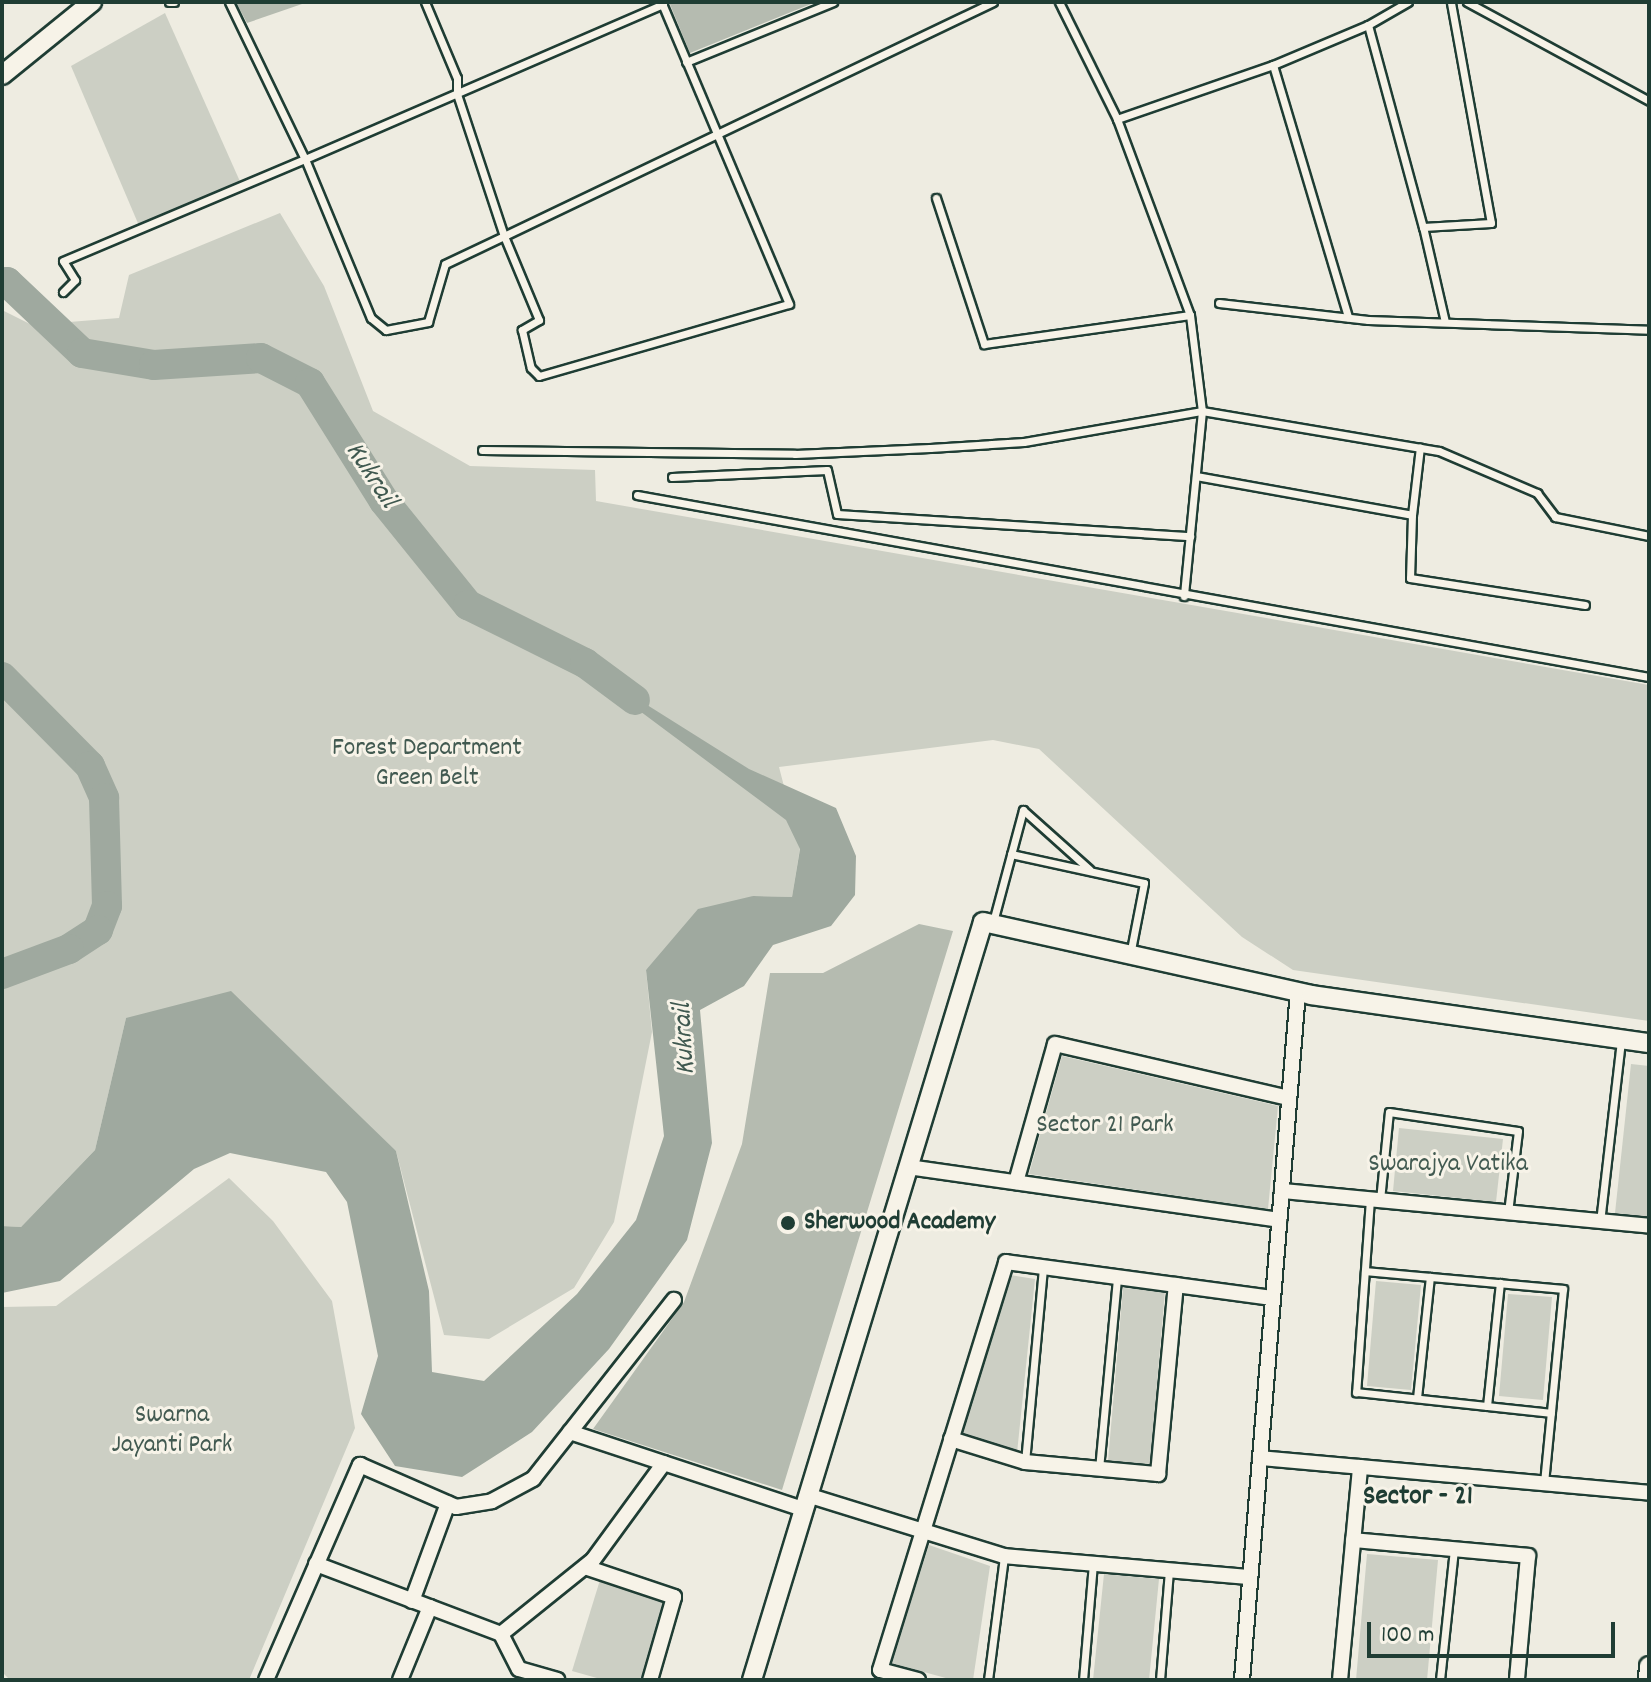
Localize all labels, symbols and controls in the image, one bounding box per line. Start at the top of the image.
water label: Kukrail [336,437,404,515]
park label: Forest Department Green Belt [332,733,522,794]
water label: Kukrail [667,1002,705,1076]
park label: Sector 21 Park [1036,1110,1174,1142]
park label: Swarajya Vatika [1368,1149,1528,1181]
place label: Sherwood Academy [804,1207,995,1239]
marker: Sherwood Academy [779,1214,797,1232]
park label: Swarna Jayanti Park [111,1400,233,1462]
district label: Sector - 21 [1363,1481,1473,1515]
scale bar [1371,1606,1619,1656]
text: 100 m [1381,1619,1434,1653]

